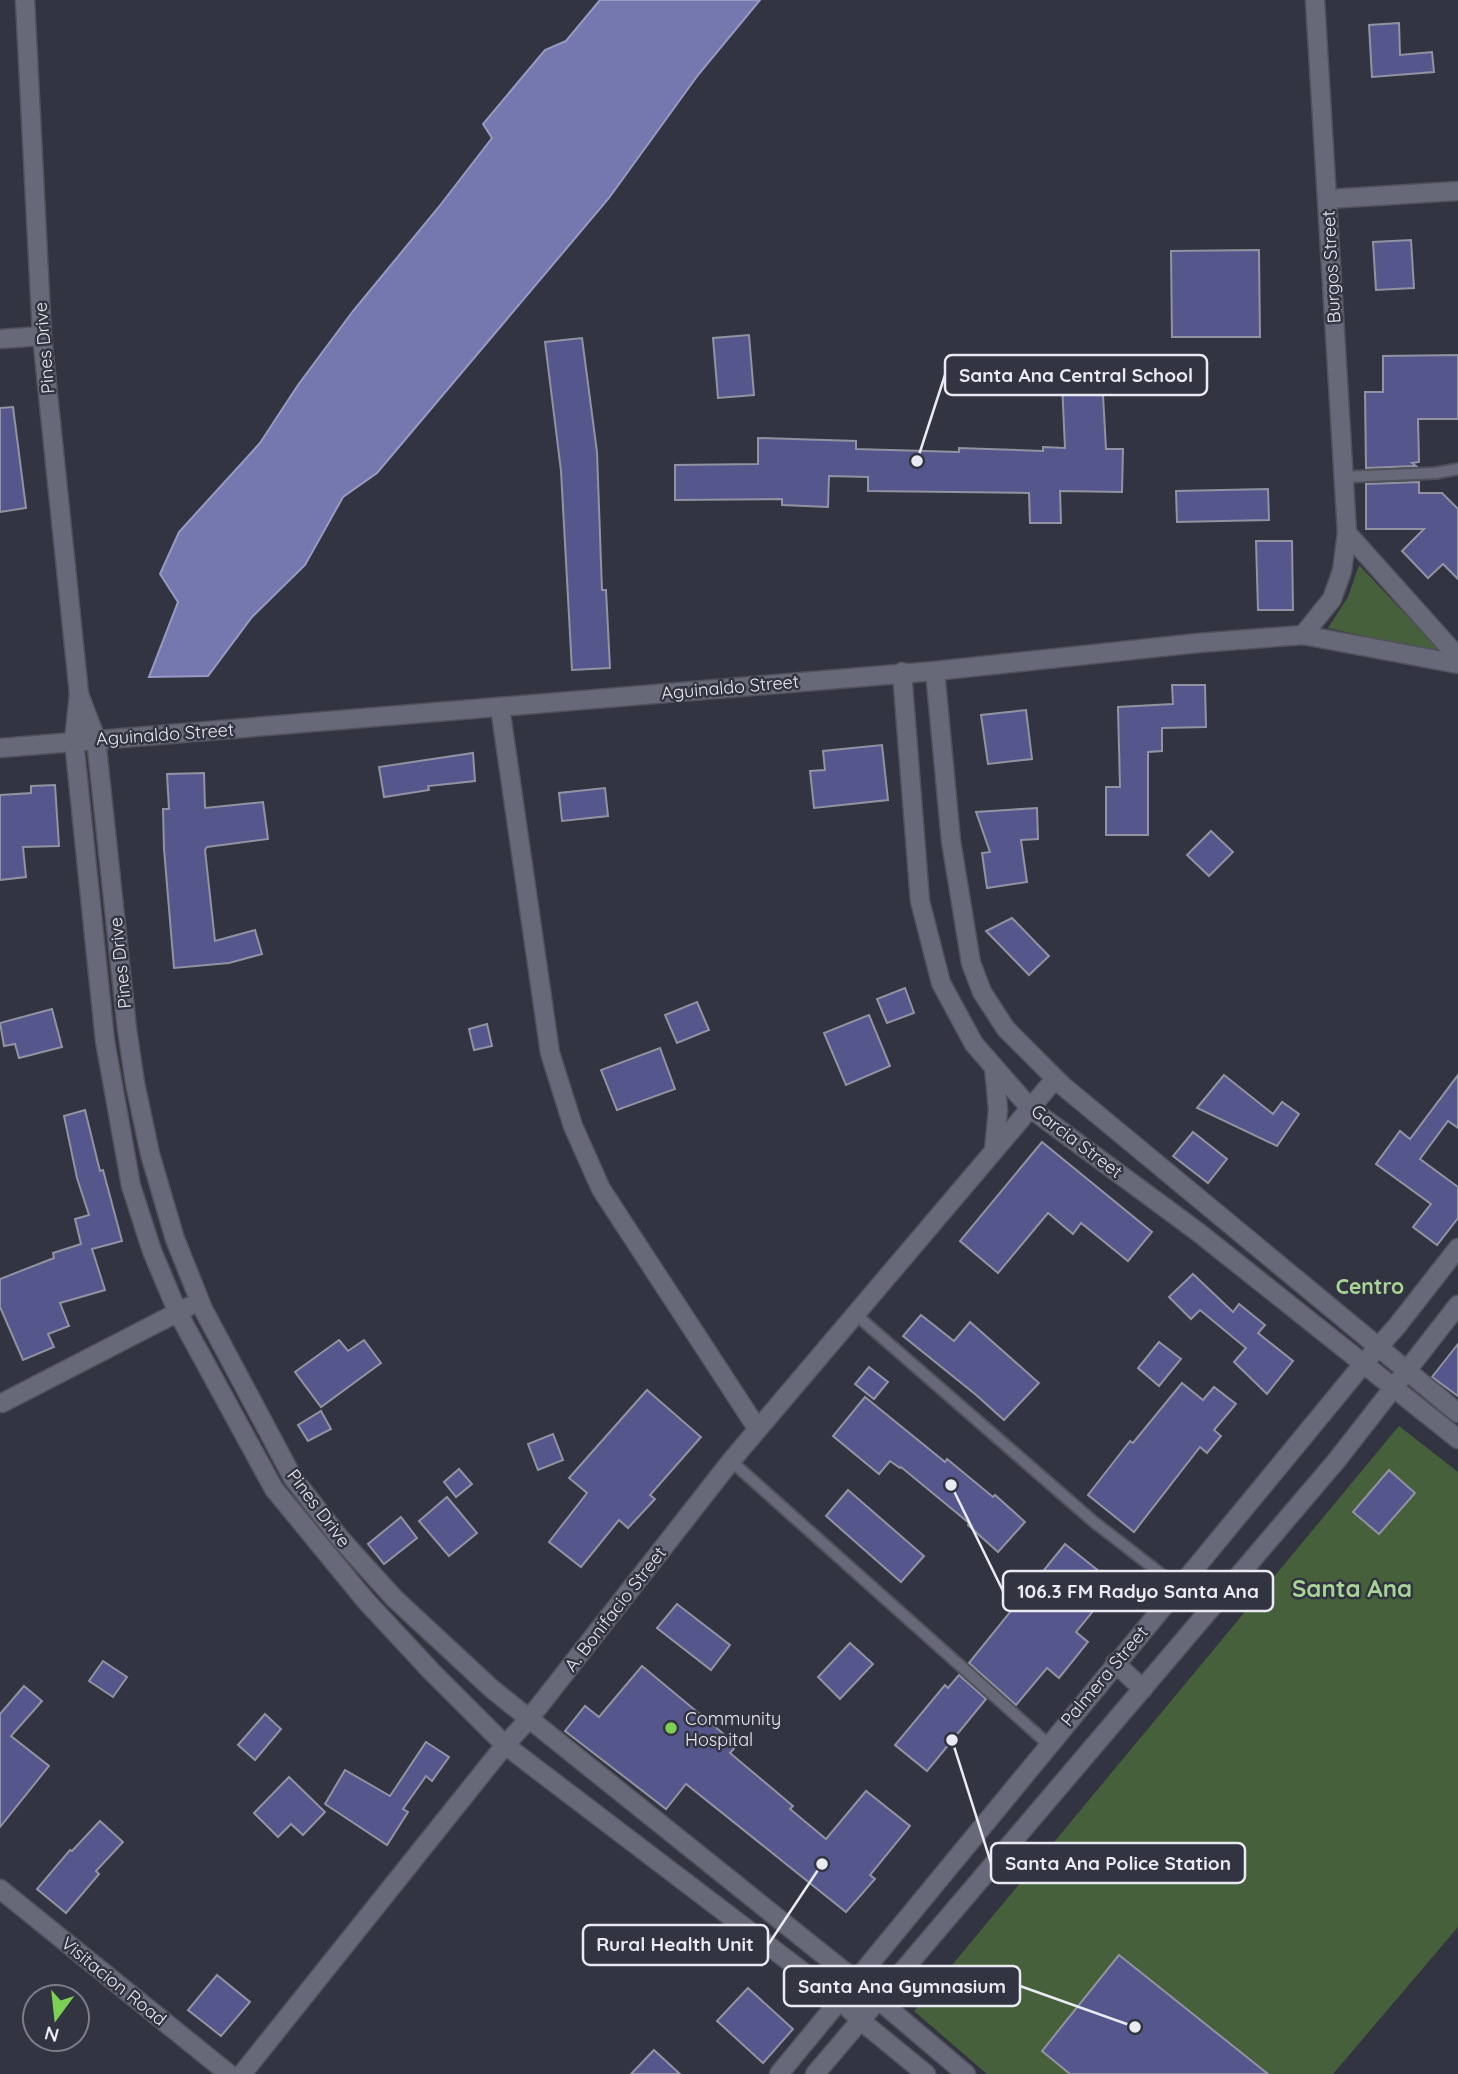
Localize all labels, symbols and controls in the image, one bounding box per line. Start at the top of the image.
street label: Burgos Street [1317,210,1345,324]
street label: Pines Drive [29,301,59,395]
callout: Santa Ana Central School [945,355,1207,395]
text: Santa Ana Central School [959,363,1193,387]
street label: Aguinaldo Street [660,670,800,704]
street label: Aguinaldo Street [95,718,235,750]
street label: Pines Drive [104,916,136,1010]
street label: Garcia Street [1027,1099,1127,1183]
district label: Centro [1336,1273,1404,1299]
street label: Pines Drive [282,1464,356,1552]
street label: A. Bonifacio Street [559,1542,671,1676]
callout: 106.3 FM Radyo Santa Ana [1003,1571,1273,1611]
district label: Santa Ana [1292,1573,1412,1603]
text: 106.3 FM Radyo Santa Ana [1017,1579,1259,1603]
street label: Palmera Street [1055,1621,1153,1731]
place label: Community Hospital [685,1707,781,1751]
marker: Community Hospital [663,1720,679,1736]
callout: Santa Ana Police Station [991,1843,1245,1883]
text: Santa Ana Police Station [1005,1851,1231,1875]
callout: Rural Health Unit [583,1925,768,1965]
street label: Visitacion Road [57,1931,171,2031]
text: Rural Health Unit [596,1932,754,1956]
callout: Santa Ana Gymnasium [784,1966,1020,2006]
text: Santa Ana Gymnasium [798,1974,1006,1998]
north arrow [21,1983,91,2053]
text: N [42,2021,61,2048]

